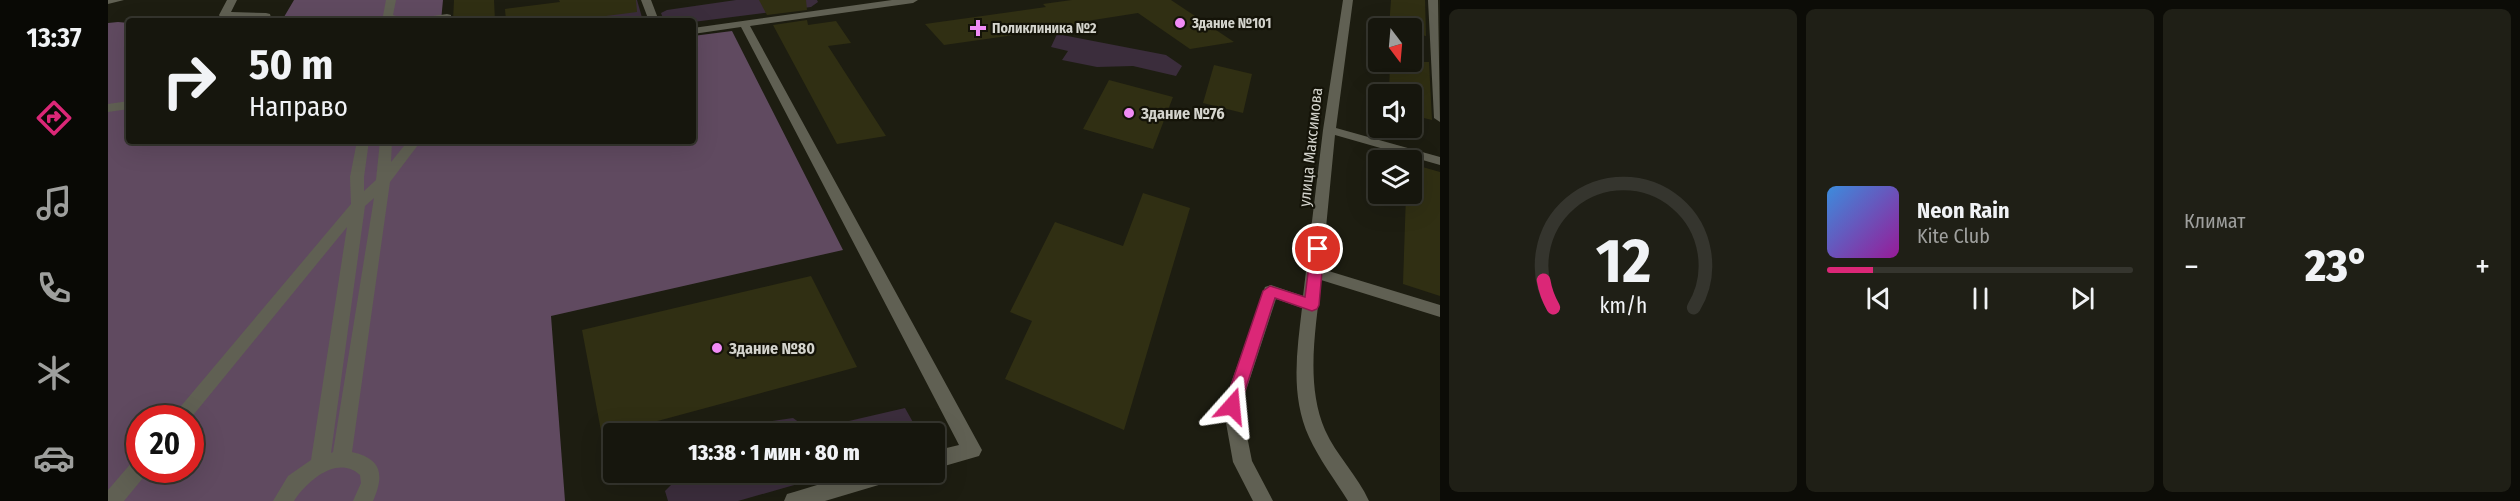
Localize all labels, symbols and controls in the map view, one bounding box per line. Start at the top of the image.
place label: Здание №101 [1191,15,1271,32]
marker: Здание №101 [1173,16,1187,30]
north arrow [1368,18,1422,72]
map controls [1368,18,1422,204]
marker: Поликлиника №2 [969,19,987,37]
place label: Поликлиника №2 [992,20,1097,37]
text: 13:37 [27,22,81,54]
text: 50 m [249,40,333,90]
icon: right [150,42,228,120]
button: sound [1368,84,1422,138]
street label: улица Максимова [1295,86,1326,208]
text: Направо [249,91,348,123]
icon: directions [33,97,75,139]
place label: Здание №76 [1140,104,1225,123]
marker: Здание №76 [1122,106,1136,120]
button: layers [1368,150,1422,204]
icon: music [33,182,75,224]
text: Neon Rain [1917,197,2010,224]
text: Климат [2184,209,2245,233]
pin [1292,223,1343,274]
text: 12 [1595,224,1651,299]
text: Kite Club [1917,224,1990,248]
icon: arrive [1301,232,1334,265]
text: 23° [2305,239,2369,293]
text: − [2184,247,2199,287]
text: + [2475,247,2490,287]
icon: phone [33,267,75,309]
icon: previous [1862,282,1895,315]
icon: pause [1964,282,1997,315]
icon: next [2066,282,2099,315]
text: km/h [1599,293,1647,319]
place label: Здание №80 [728,339,815,358]
marker: Здание №80 [710,341,724,355]
icon: climate [33,352,75,394]
position arrow [1200,374,1264,438]
speed limit sign: 20 [126,405,204,483]
icon: car [33,437,75,479]
text: 13:38 · 1 мин · 80 m [688,439,860,466]

